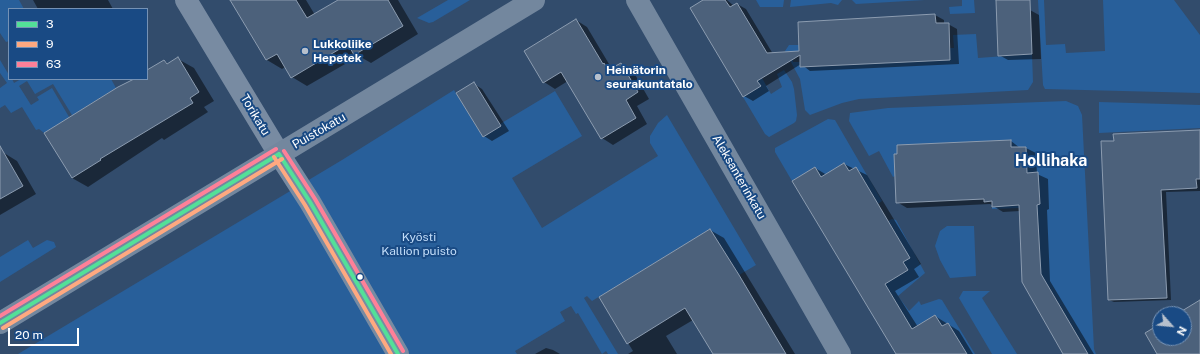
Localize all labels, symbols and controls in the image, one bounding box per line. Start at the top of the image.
legend [8,8,148,80]
text: 3 [46,17,54,31]
text: 9 [46,37,54,51]
place label: Lukkoliike Hepetek [313,37,372,65]
marker: Lukkoliike Hepetek [300,46,310,56]
text: 63 [46,57,61,71]
place label: Heinätorin seurakuntatalo [606,63,693,91]
marker: Heinätorin seurakuntatalo [593,72,603,82]
street label: Torikatu [237,92,273,138]
street label: Puistokatu [290,110,348,152]
street label: Aleksanterinkatu [709,132,769,222]
district label: Hollihaka [1015,151,1087,171]
park label: Kyösti Kallion puisto [381,230,457,258]
unlabelled marker [355,272,365,282]
north arrow [1152,306,1192,346]
scale bar [10,320,81,346]
text: N [1175,324,1189,338]
text: 20 m [15,328,43,342]

